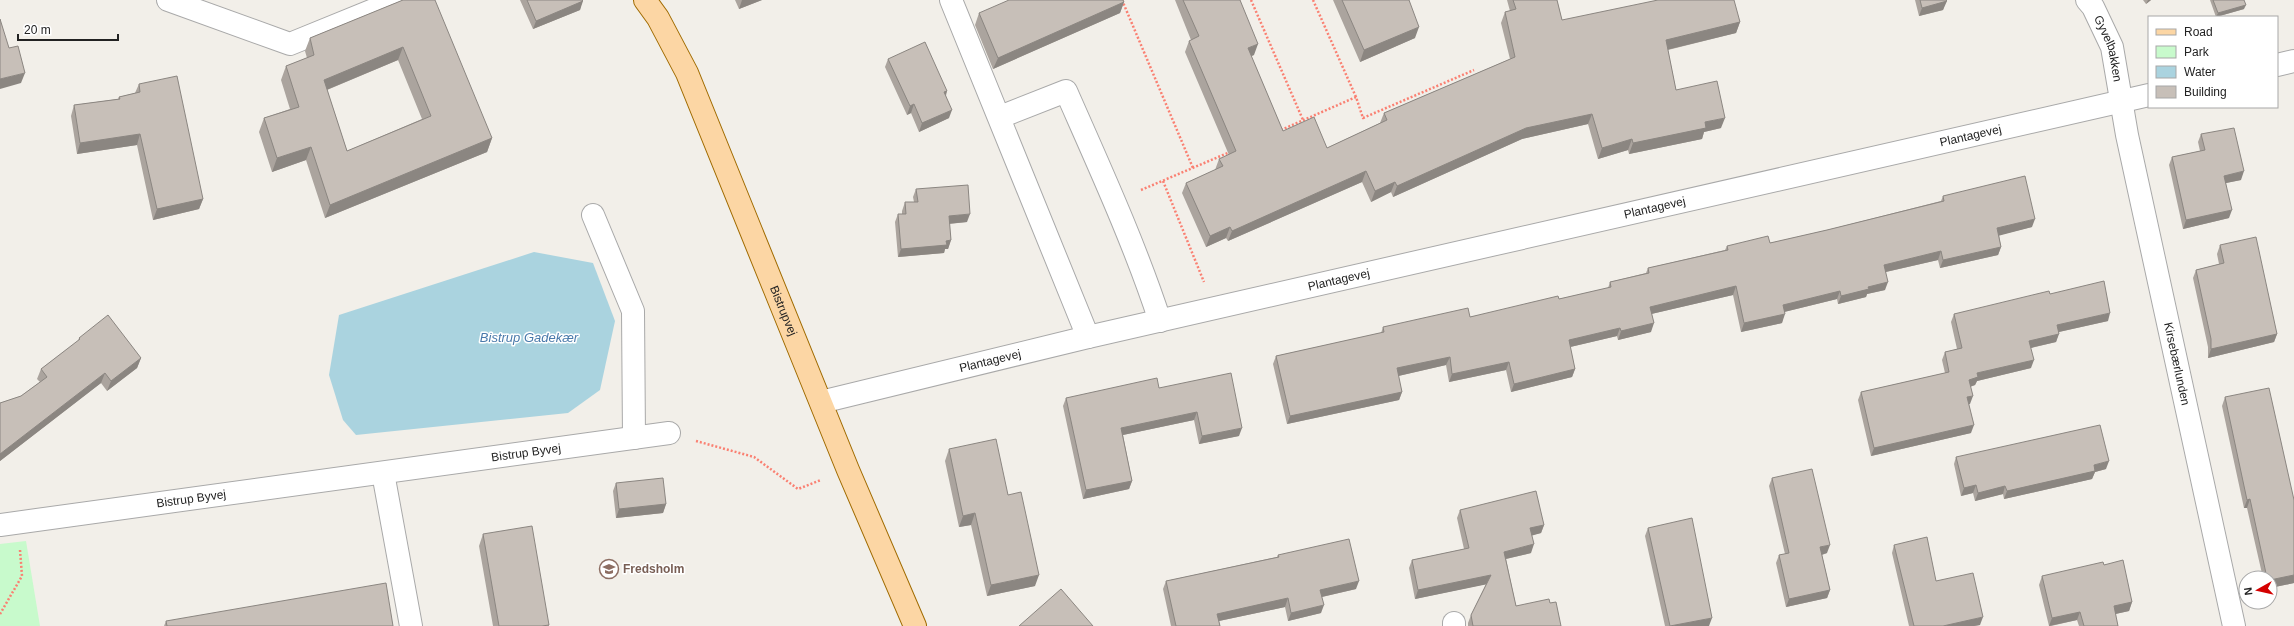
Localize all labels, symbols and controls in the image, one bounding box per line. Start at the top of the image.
street label: Gyvelbakken [2091,13,2125,83]
scale bar [18,16,118,42]
legend [2148,16,2278,108]
text: 20 m [24,23,51,37]
text: Road [2184,25,2213,39]
text: Park [2184,45,2210,59]
text: Water [2184,65,2216,79]
text: Building [2184,85,2227,99]
street label: Plantagevej [1938,122,2003,150]
street label: Plantagevej [1622,194,1687,222]
street label: Plantagevej [1307,266,1371,294]
street label: Bistrupvej [767,284,800,338]
street label: Kirsebærlunden [2161,321,2193,407]
water label: Bistrup Gadekær [480,330,579,345]
street label: Plantagevej [958,347,1022,375]
street label: Bistrup Byvej [490,441,562,464]
street label: Bistrup Byvej [156,487,227,510]
school or university icon: Fredsholm [598,558,620,580]
place label: Fredsholm [623,562,684,576]
north arrow [2238,570,2278,610]
text: N [2242,587,2255,596]

